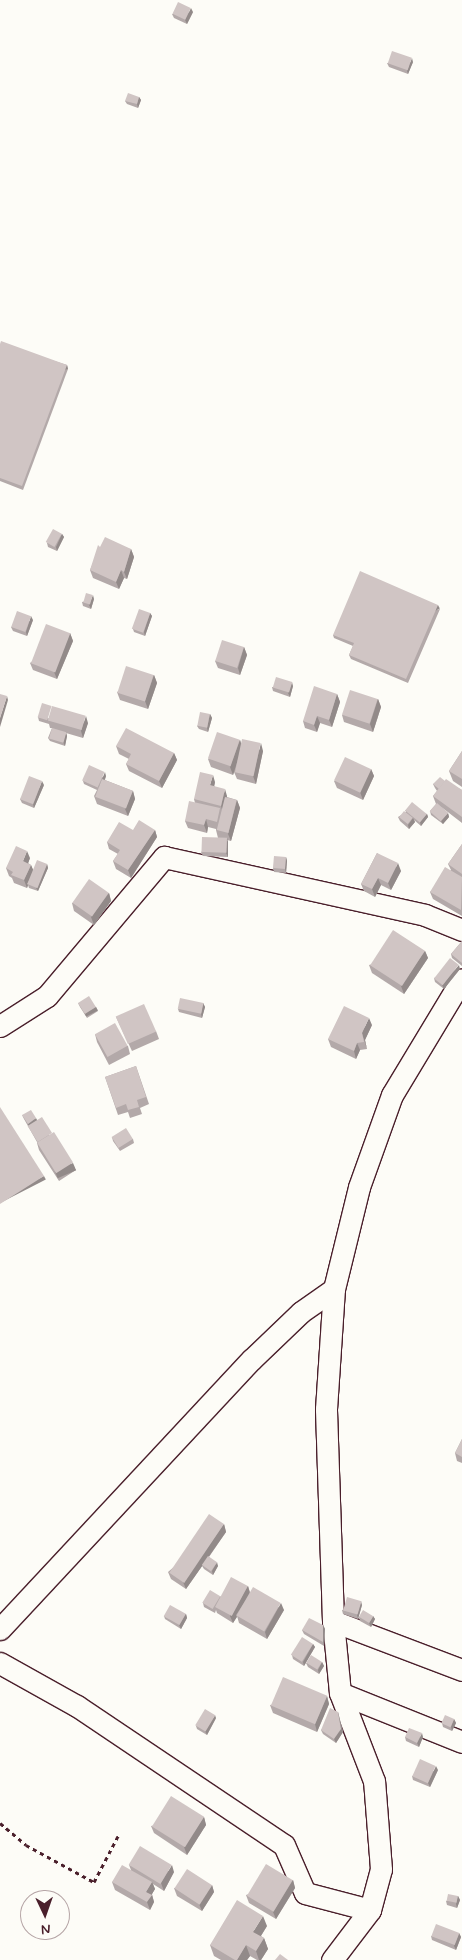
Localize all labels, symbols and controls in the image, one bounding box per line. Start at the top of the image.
north arrow [20,1890,70,1940]
text: N [41,1920,51,1938]

